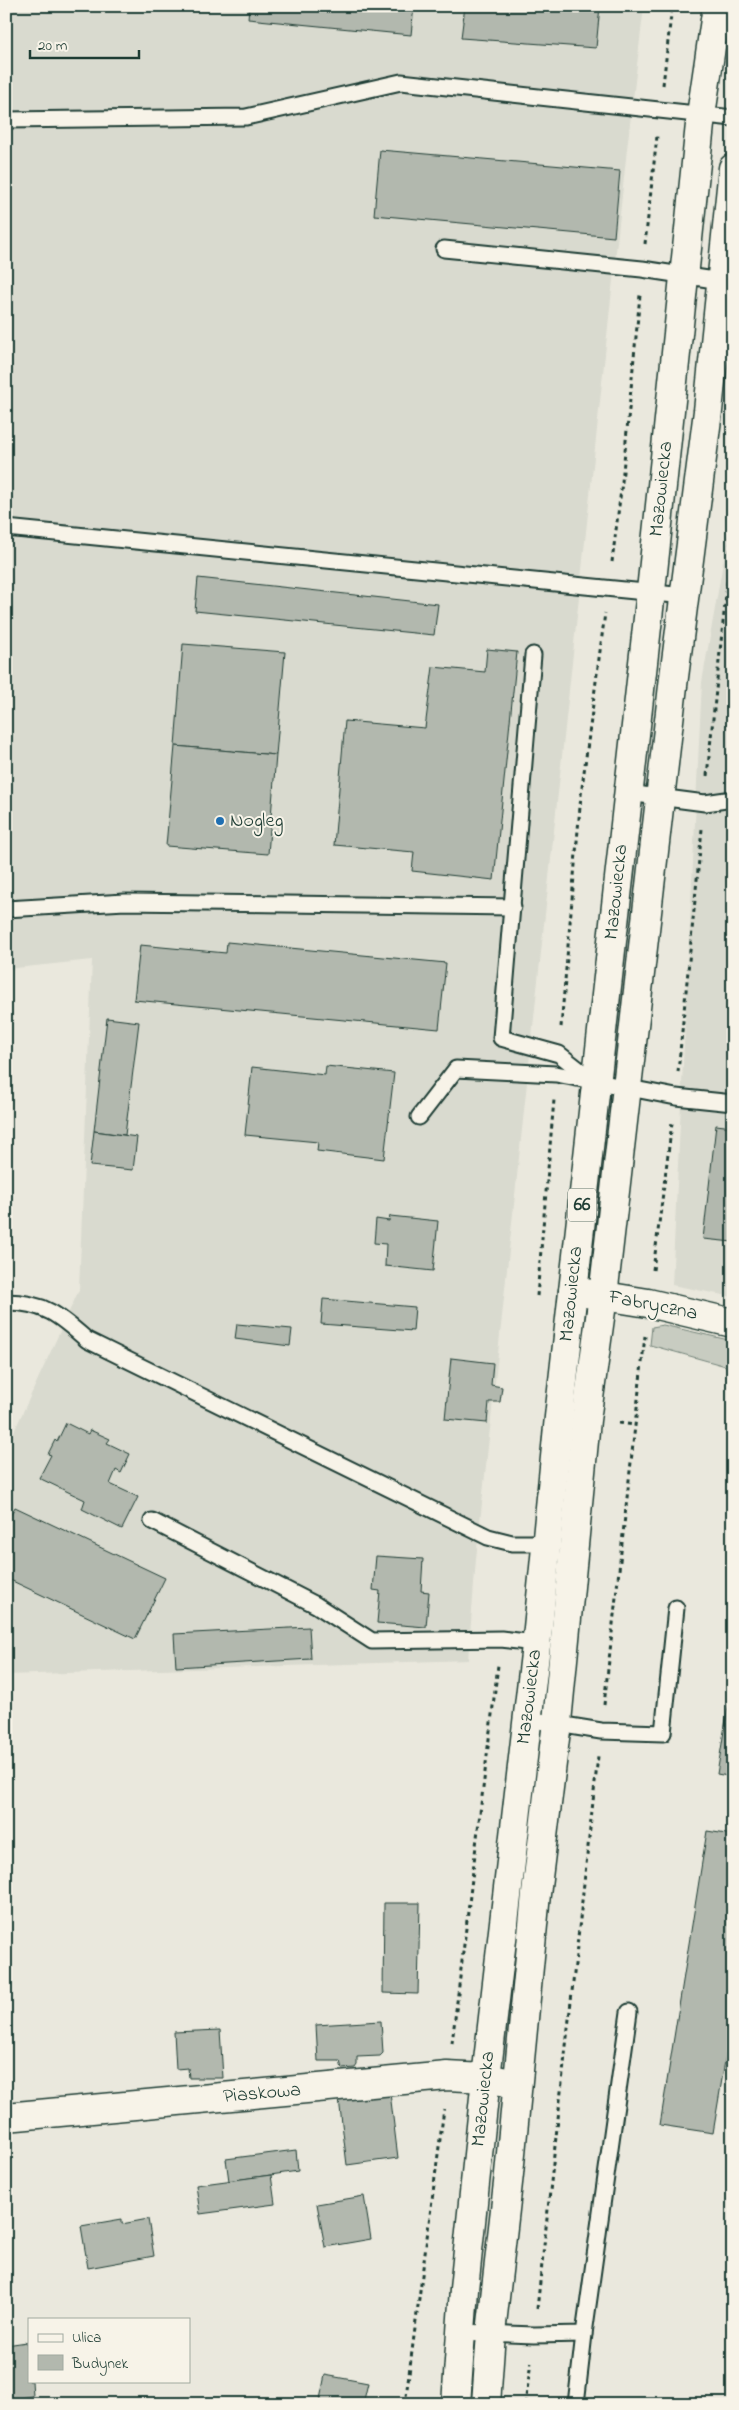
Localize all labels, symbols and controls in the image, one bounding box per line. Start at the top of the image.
scale bar [30,28,139,60]
text: 20 m [38,35,68,57]
street label: Mazowiecka [643,440,681,538]
place label: Nogleg [230,807,283,837]
marker: Nogleg [214,815,226,827]
street label: Mazowiecka [598,843,636,941]
road number: 66 [568,1188,596,1222]
street label: Mazowiecka [553,1245,591,1343]
street label: Fabryczna [605,1283,700,1329]
street label: Mazowiecka [510,1648,550,1746]
street label: Mazowiecka [465,2050,503,2148]
street label: Piaskowa [222,2076,302,2112]
legend [28,2318,190,2382]
text: Ulica [72,2327,101,2349]
text: Budynek [71,2353,129,2376]

